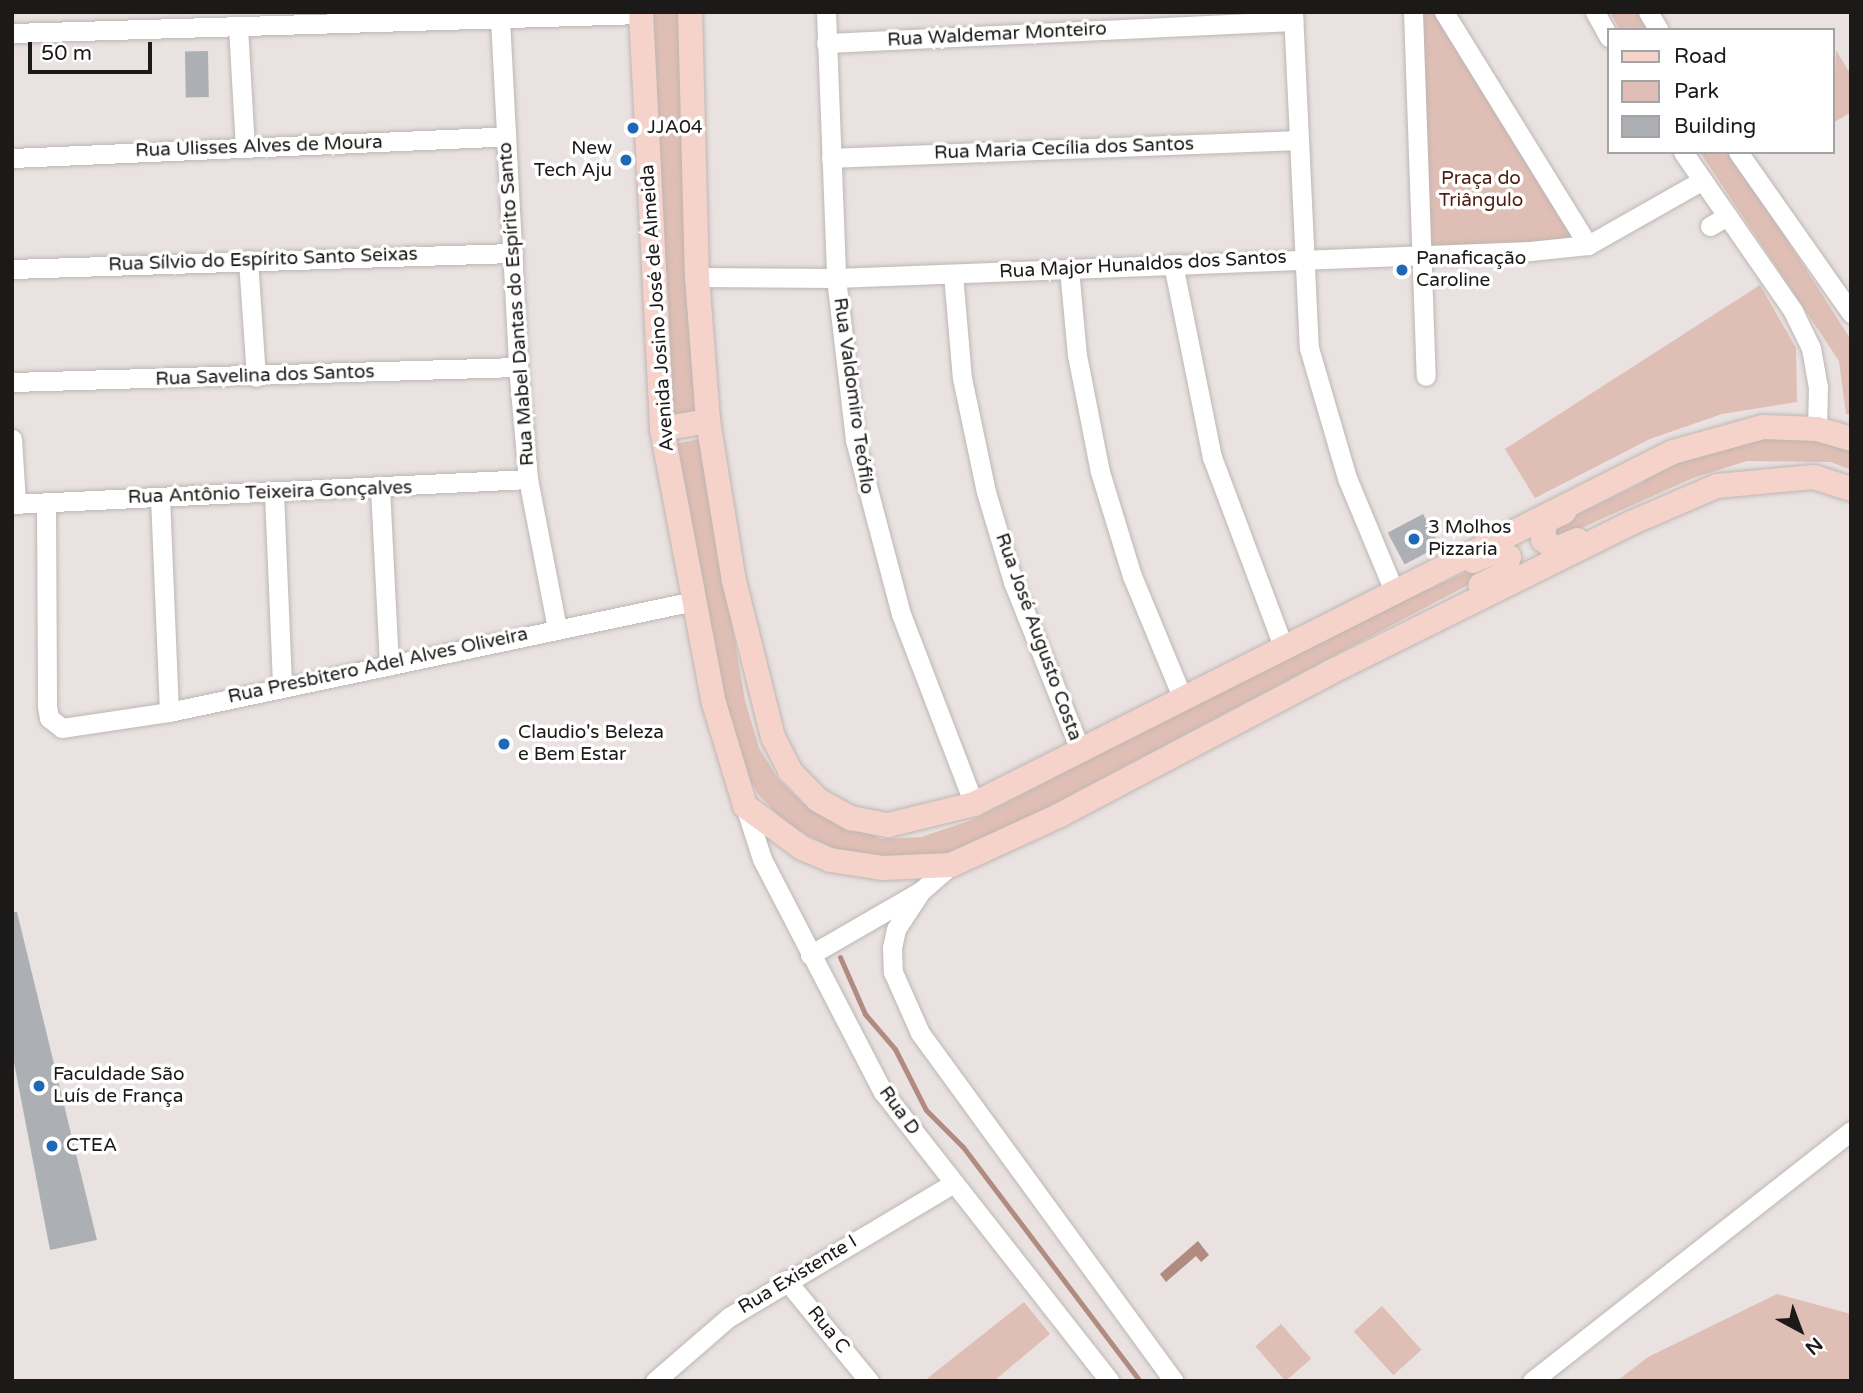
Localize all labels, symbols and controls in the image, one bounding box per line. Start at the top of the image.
street label: Rua Waldemar Monteiro [887,18,1107,52]
scale bar [32,28,156,72]
legend [1608,28,1835,154]
text: 50 m [41,41,92,66]
text: Road [1674,44,1727,69]
text: Park [1674,79,1719,104]
text: Building [1674,114,1756,139]
place label: JJA04 [647,117,703,139]
marker: JJA04 [625,120,641,136]
street label: Rua Ulisses Alves de Moura [135,131,383,163]
street label: Rua Maria Cecília dos Santos [934,133,1194,165]
place label: New Tech Aju [534,138,612,182]
street label: Rua Mabel Dantas do Espírito Santo [494,141,540,467]
marker: New Tech Aju [618,152,634,168]
street label: Avenida Josino José de Almeida [637,164,679,452]
park label: Praça do Triângulo [1439,168,1523,212]
street label: Rua Sílvio do Espírito Santo Seixas [108,243,418,277]
street label: Rua Major Hunaldos dos Santos [999,246,1287,284]
place label: Panaficação Caroline [1416,248,1526,292]
marker: Panaficação Caroline [1394,262,1410,278]
street label: Rua Valdomiro Teófilo [828,296,878,496]
street label: Rua Savelina dos Santos [155,361,375,391]
street label: Rua Antônio Teixeira Gonçalves [127,477,413,509]
place label: 3 Molhos Pizzaria [1428,517,1511,561]
street label: Rua José Augusto Costa [990,530,1086,744]
marker: 3 Molhos Pizzaria [1406,531,1422,547]
street label: Rua Presbitero Adel Alves Oliveira [226,623,530,709]
place label: Claudio's Beleza e Bem Estar [518,722,664,766]
marker: Claudio's Beleza e Bem Estar [496,736,512,752]
place label: Faculdade São Luís de França [53,1064,184,1108]
marker: Faculdade São Luís de França [31,1078,47,1094]
street label: Rua D [874,1082,924,1140]
place label: CTEA [66,1135,117,1157]
marker: CTEA [44,1138,60,1154]
street label: Rua Existente I [735,1231,861,1319]
north arrow [1765,1295,1835,1365]
street label: Rua C [802,1302,854,1358]
text: N [1801,1333,1827,1359]

